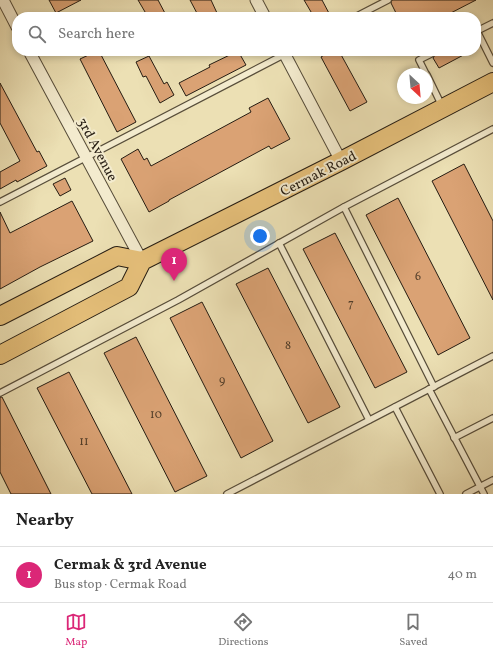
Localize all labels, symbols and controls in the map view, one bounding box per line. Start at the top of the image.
search box [12,12,481,56]
icon: search [26,23,48,45]
text: Search here [58,24,135,45]
north arrow [397,68,433,104]
street label: 3rd Avenue [72,115,122,185]
street label: Cermak Road [277,147,360,202]
your location [250,226,270,246]
pin: 1 [161,248,187,281]
house number: 6 [415,269,421,285]
house number: 7 [348,296,354,312]
house number: 8 [285,338,291,354]
house number: 9 [219,373,225,389]
house number: 10 [150,407,162,423]
house number: 11 [79,434,89,450]
text: Nearby [16,509,74,532]
text: Cermak & 3rd Avenue [54,555,207,576]
text: 1 [26,566,32,584]
text: 40 m [448,566,477,584]
text: Bus stop · Cermak Road [54,576,187,594]
tab: Map [65,611,87,650]
tab: Directions [218,611,269,650]
tab: Saved [399,611,428,650]

